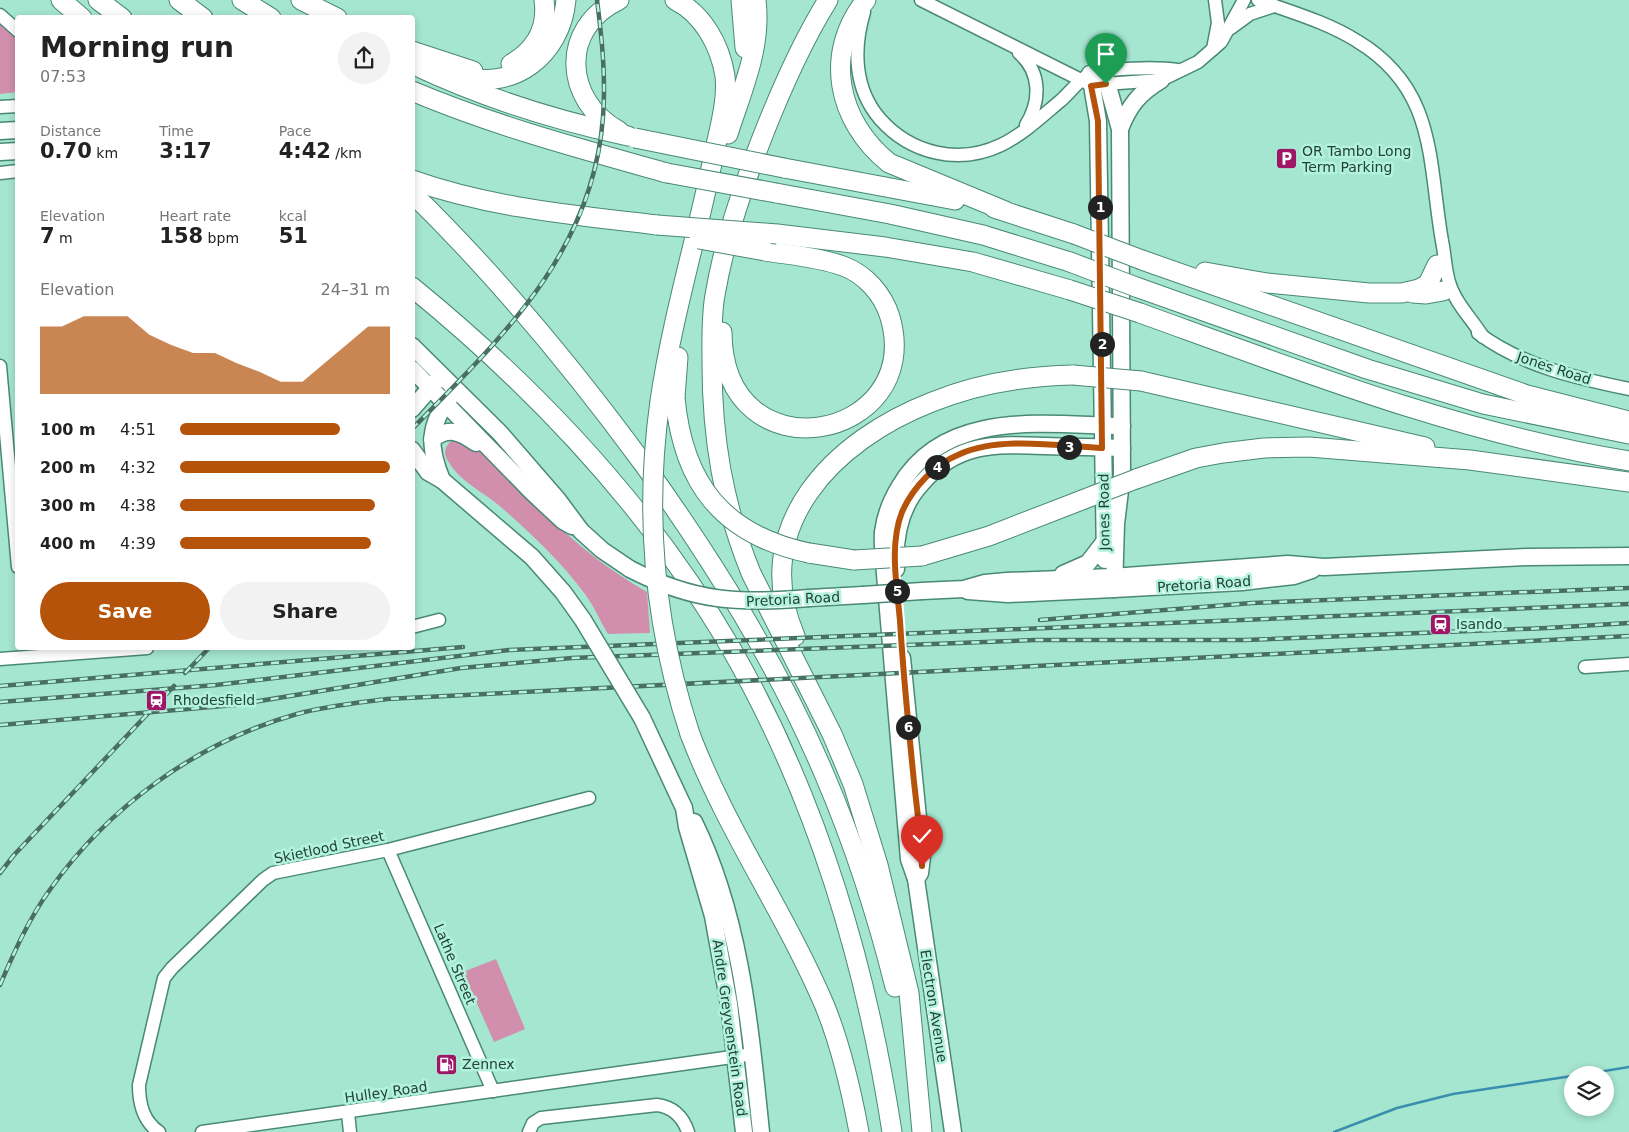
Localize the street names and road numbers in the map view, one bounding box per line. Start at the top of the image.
street label: Jones Road [1514,348,1593,388]
street label: Jones Road [1095,473,1113,552]
street label: Pretoria Road [1156,573,1252,595]
street label: Pretoria Road [746,589,840,609]
street label: Skietlood Street [273,827,386,866]
street label: Lathe Street [431,921,479,1007]
street label: Andre Greyvenstein Road [710,938,750,1118]
street label: Electron Avenue [917,949,951,1063]
street label: Hulley Road [343,1078,429,1106]

